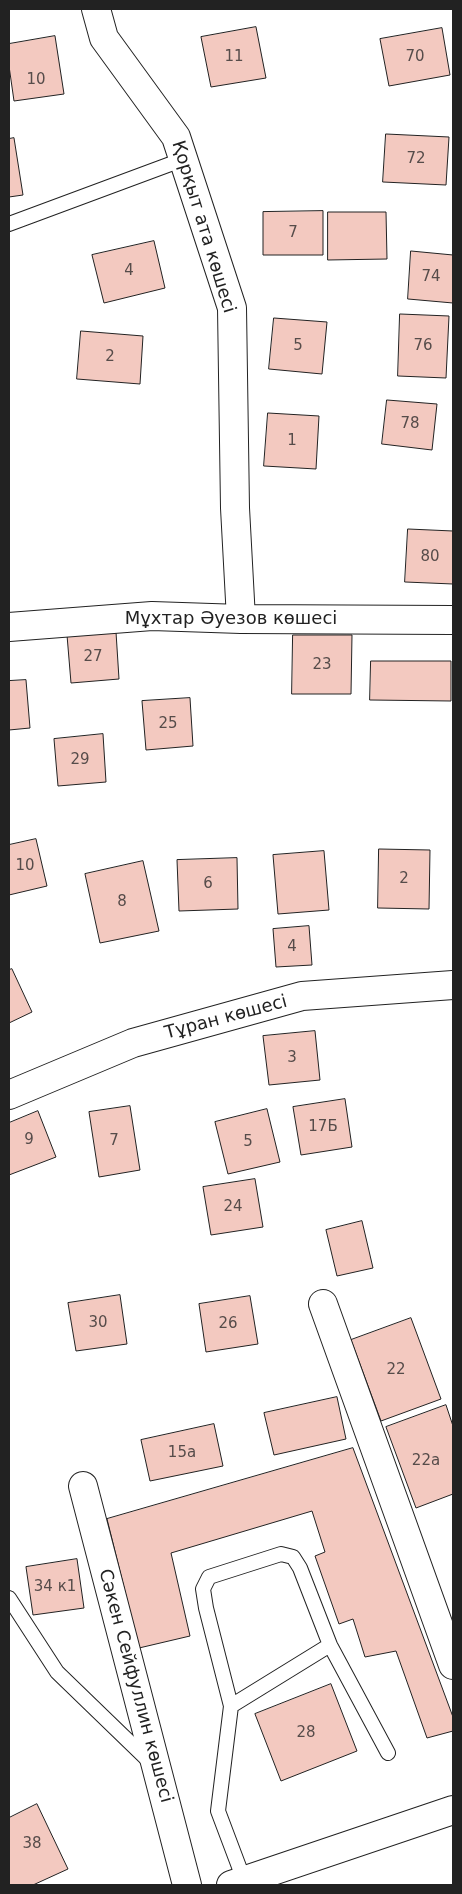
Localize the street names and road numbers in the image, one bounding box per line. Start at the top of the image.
street label: Қорқыт ата көшесі [166,138,240,316]
street label: Мұхтар Әуезов көшесі [125,608,337,630]
street label: Тұран көшесі [162,991,290,1045]
street label: Сәкен Сейфуллин көшесі [93,1567,177,1805]

